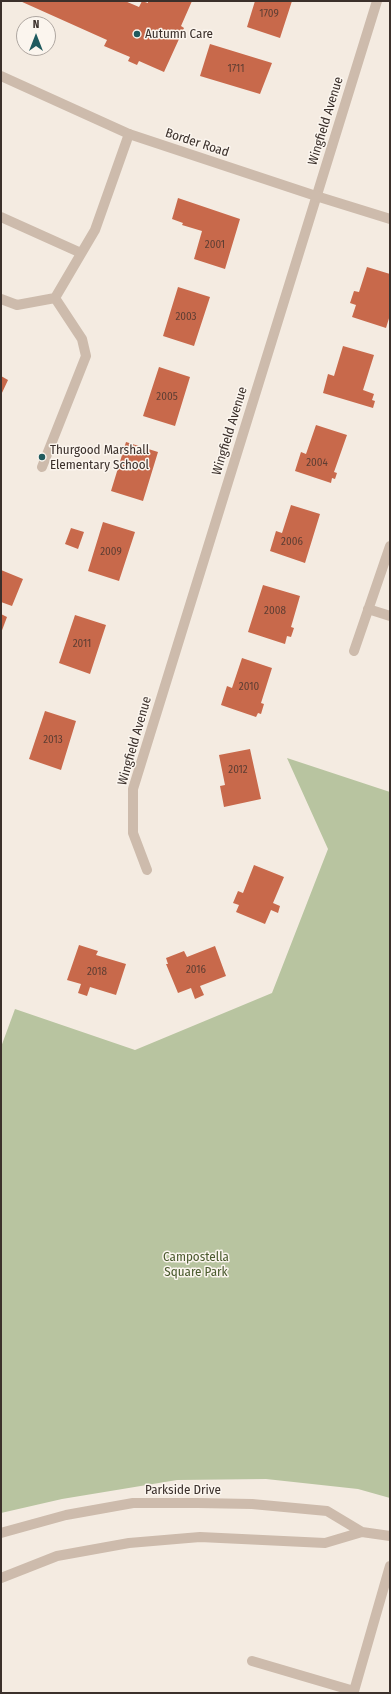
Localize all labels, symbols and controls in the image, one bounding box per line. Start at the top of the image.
house number: 1709 [259,7,279,21]
north arrow [16,16,56,56]
text: N [33,18,39,31]
place label: Autumn Care [145,26,213,42]
marker: Autumn Care [132,29,142,39]
house number: 1711 [227,62,245,76]
street label: Wingfield Avenue [305,75,347,167]
street label: Border Road [163,125,231,161]
house number: 2001 [205,238,225,252]
house number: 2003 [175,310,197,324]
street label: Wingfield Avenue [209,385,251,477]
house number: 2005 [156,390,178,404]
place label: Thurgood Marshall Elementary School [50,442,149,473]
marker: Thurgood Marshall Elementary School [37,452,47,462]
house number: 2004 [306,456,328,470]
house number: 2006 [281,535,303,549]
house number: 2009 [100,545,122,559]
house number: 2008 [264,604,286,618]
house number: 2011 [73,637,91,651]
house number: 2010 [239,680,259,694]
street label: Wingfield Avenue [115,695,155,787]
house number: 2013 [43,733,63,747]
house number: 2012 [228,763,248,777]
house number: 2016 [186,963,206,977]
house number: 2018 [87,965,107,979]
park label: Campostella Square Park [163,1249,229,1280]
street label: Parkside Drive [145,1482,221,1498]

